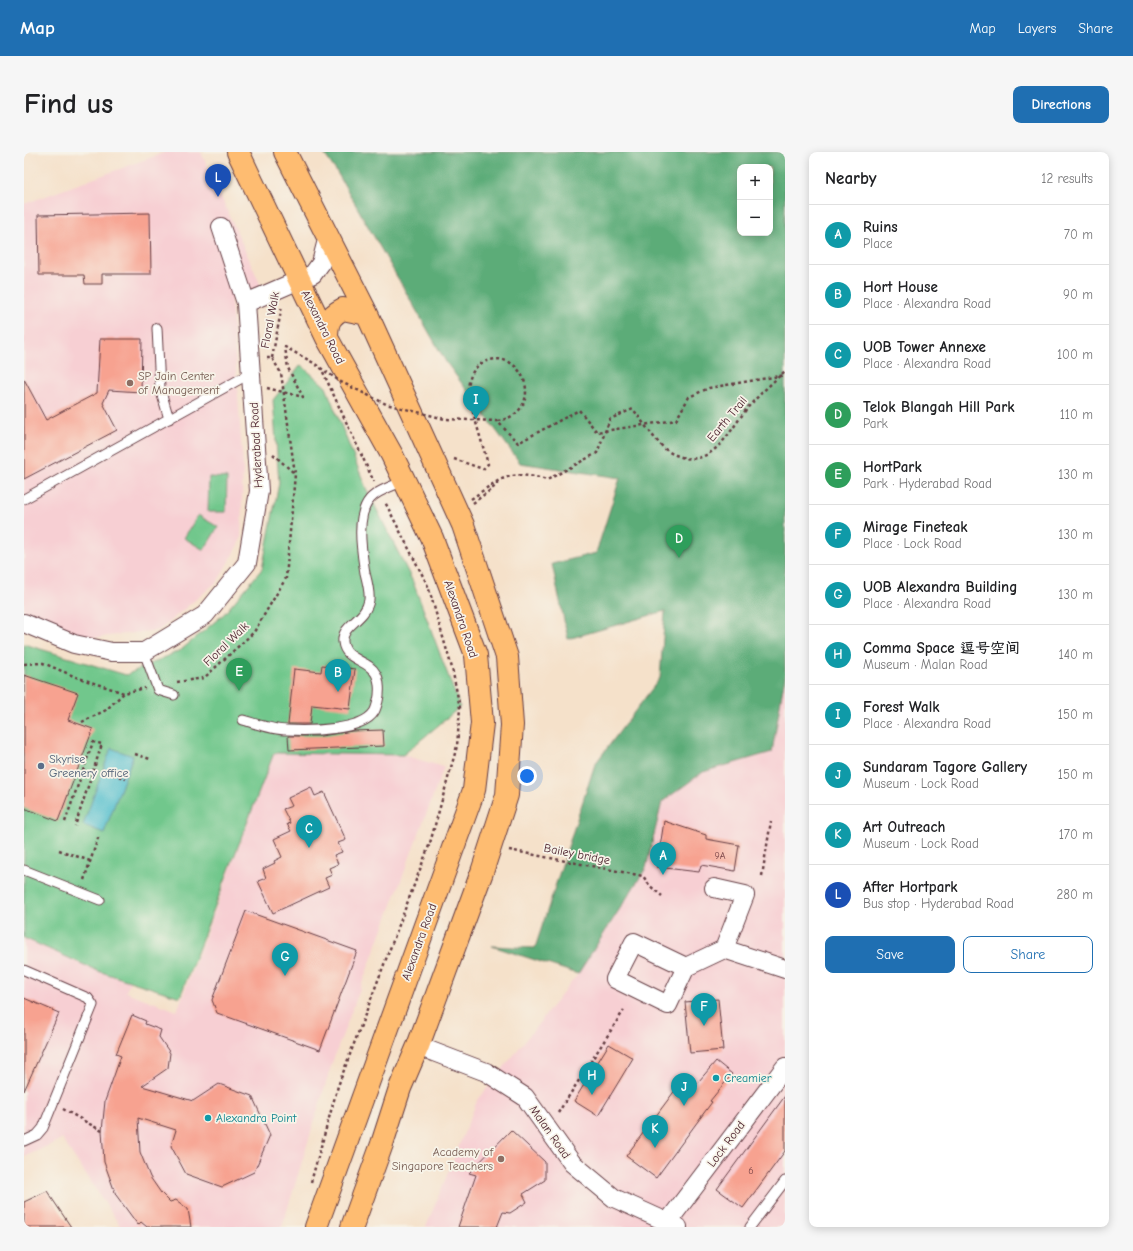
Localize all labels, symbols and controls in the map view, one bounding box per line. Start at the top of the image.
text: Map [20,17,55,39]
text: Map [969,20,996,37]
text: Layers [1018,20,1056,37]
text: Share [1078,20,1113,37]
button: Directions [1013,86,1109,123]
text: Find us [24,88,113,120]
pin: L [205,164,231,197]
map controls [737,164,773,236]
button: + [737,164,773,200]
text: Nearby [825,169,876,188]
text: 12 results [1041,171,1093,186]
button: − [737,200,773,236]
text: Ruins [863,218,898,236]
text: A [834,227,842,242]
text: 70 m [1064,227,1093,242]
text: Place [863,236,893,251]
text: Hort House [863,278,938,296]
text: B [834,287,842,302]
text: 90 m [1063,287,1093,302]
street label: Alexandra Road [298,288,348,366]
street label: Floral Walk [258,290,282,350]
text: Place · Alexandra Road [863,296,991,311]
text: UOB Tower Annexe [863,338,986,356]
text: C [834,347,842,362]
text: 100 m [1057,347,1093,362]
text: Place · Alexandra Road [863,356,991,371]
place label: SP Jain Center of Management [138,369,220,397]
marker: SP Jain Center of Management [125,378,135,388]
pin: I [463,386,489,419]
street label: Earth Trail [704,394,750,444]
text: Telok Blangah Hill Park [863,398,1015,416]
street label: Hyderabad Road [247,402,265,488]
text: D [834,407,842,422]
text: 110 m [1060,407,1093,422]
text: Park [863,416,888,431]
text: HortPark [863,458,922,476]
text: E [834,467,842,482]
text: 130 m [1058,467,1093,482]
text: Park · Hyderabad Road [863,476,992,491]
text: Mirage Fineteak [863,518,968,536]
pin: D [666,525,692,558]
text: F [834,527,842,542]
text: 130 m [1058,527,1093,542]
text: Place · Lock Road [863,536,962,551]
street label: Alexandra Road [441,578,481,660]
text: UOB Alexandra Building [863,578,1017,596]
text: G [833,587,843,602]
text: 130 m [1058,587,1093,602]
text: Place · Alexandra Road [863,596,991,611]
street label: Floral Walk [200,619,252,669]
text: Comma Space 逗号空间 [863,639,1020,657]
text: H [833,647,843,662]
text: 140 m [1059,647,1093,662]
text: Museum · Malan Road [863,657,988,672]
pin: E [226,658,252,691]
pin: B [325,659,351,692]
text: Forest Walk [863,698,940,716]
text: I [835,707,841,722]
text: 150 m [1058,707,1093,722]
text: Place · Alexandra Road [863,716,991,731]
place label: Skyrise Greenery office [49,752,128,780]
text: Sundaram Tagore Gallery [863,758,1027,776]
marker: Skyrise Greenery office [36,761,46,771]
your location [517,766,537,786]
text: J [835,767,841,782]
text: 150 m [1058,767,1093,782]
text: Museum · Lock Road [863,776,979,791]
pin: C [296,815,322,848]
text: Art Outreach [863,818,945,836]
text: K [834,827,842,842]
text: 170 m [1059,827,1093,842]
text: Museum · Lock Road [863,836,979,851]
street label: Bailey bridge [543,841,611,867]
pin: A [650,842,676,875]
house number: 9A [714,850,726,862]
text: After Hortpark [863,878,958,896]
text: L [835,887,841,902]
text: 280 m [1056,887,1093,902]
text: Bus stop · Hyderabad Road [863,896,1014,911]
street label: Alexandra Road [399,902,439,982]
button: Save [825,936,955,973]
button: Share [963,936,1093,973]
pin: G [272,943,298,976]
pin: F [691,993,717,1026]
pin: H [579,1062,605,1095]
place label: Creamier [724,1071,772,1085]
pin: J [671,1073,697,1106]
marker: Creamier [711,1073,721,1083]
street label: Malan Road [527,1103,573,1161]
place label: Alexandra Point [216,1111,297,1125]
marker: Alexandra Point [203,1113,213,1123]
pin: K [642,1115,668,1148]
street label: Lock Road [704,1118,748,1170]
place label: Academy of Singapore Teachers [392,1145,494,1173]
marker: Academy of Singapore Teachers [496,1154,506,1164]
house number: 6 [748,1165,754,1177]

